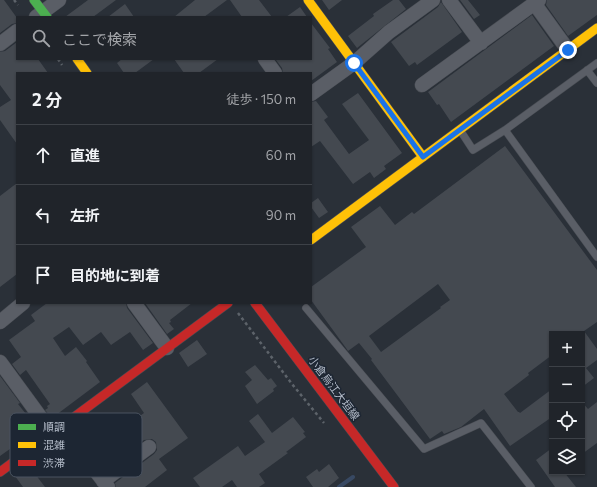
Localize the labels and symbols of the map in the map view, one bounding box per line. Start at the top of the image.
route end [559,41,577,59]
route start [345,54,363,72]
street label: 小倉烏江大垣線 [306,353,363,422]
legend [10,413,142,477]
text: 順調 [43,420,65,433]
text: 混雑 [43,438,65,451]
text: 渋滞 [43,456,65,469]

